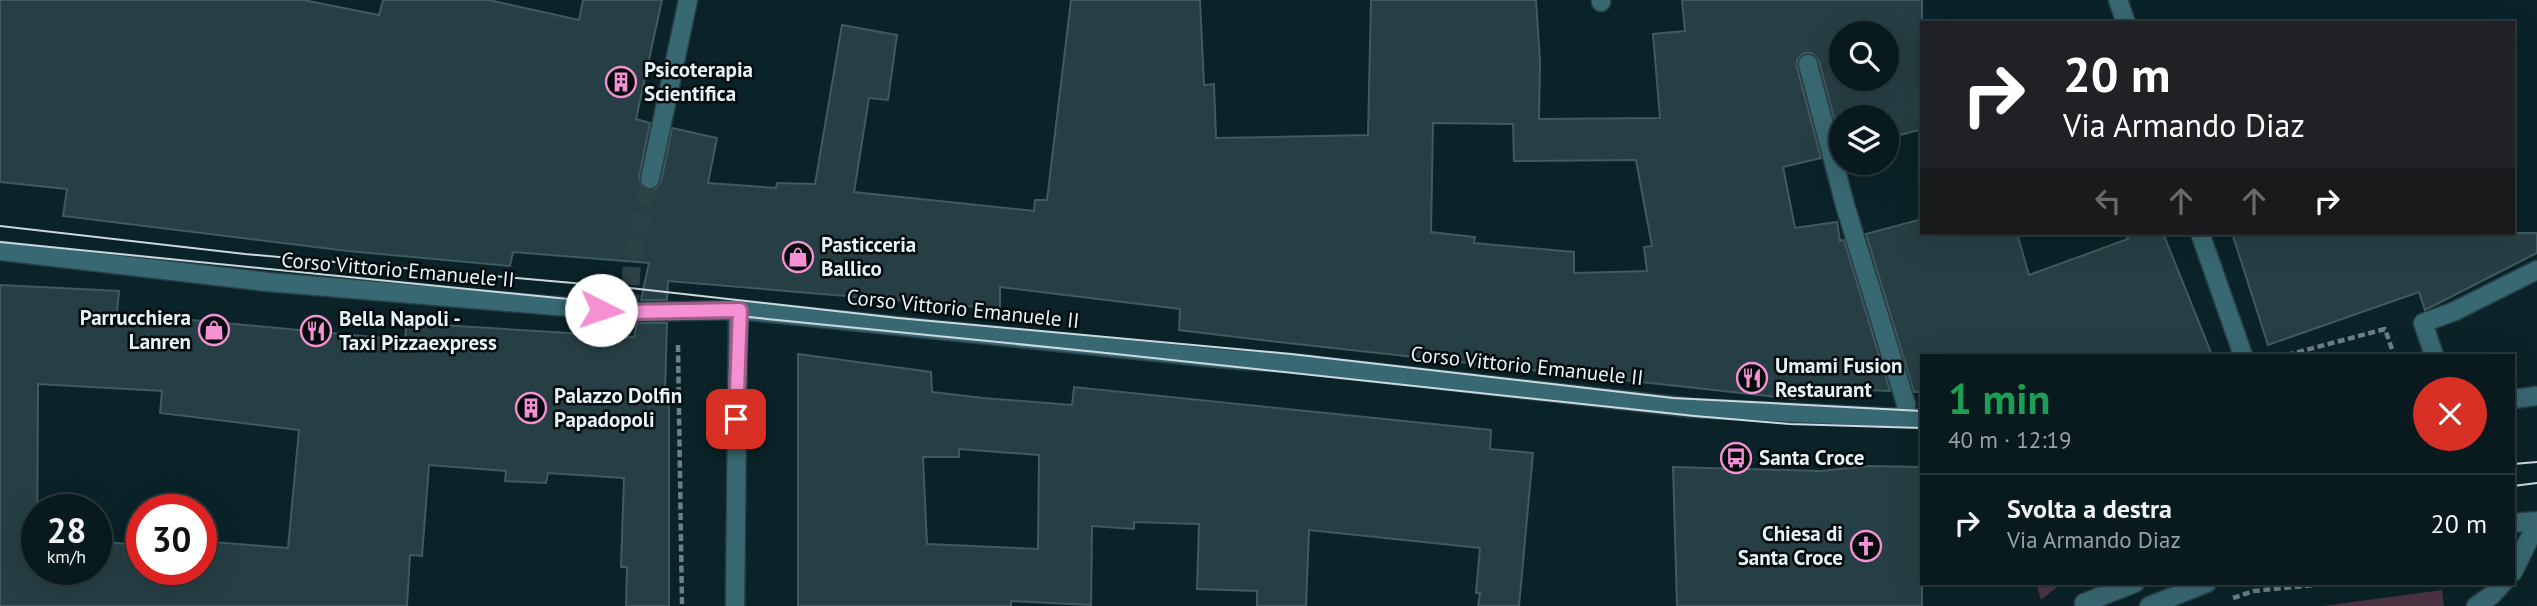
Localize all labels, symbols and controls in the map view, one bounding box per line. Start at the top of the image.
map controls [1829,21,1899,175]
button: search [1829,21,1899,91]
text: 20 m [2063,42,2170,106]
icon: right [1948,49,2039,140]
place label: Psicoterapia Scientifica [644,56,753,107]
building icon: Psicoterapia Scientifica [604,65,638,99]
text: Via Armando Diaz [2063,104,2305,146]
button: layers [1829,105,1899,175]
icon: left [2089,182,2127,220]
icon: ahead [2162,182,2200,220]
icon: ahead [2235,182,2273,220]
icon: right [2308,182,2346,220]
place label: Pasticceria Ballico [821,231,916,282]
shop icon: Pasticceria Ballico [781,240,815,274]
street label: Corso Vittorio Emanuele II [280,246,516,293]
position arrow [564,273,638,347]
street label: Corso Vittorio Emanuele II [845,283,1081,334]
place label: Parrucchiera Lanren [80,304,191,355]
place label: Bella Napoli - Taxi Pizzaexpress [339,305,497,356]
shop icon: Parrucchiera Lanren [197,313,231,347]
restaurant icon: Bella Napoli - Taxi Pizzaexpress [299,314,333,348]
street label: Corso Vittorio Emanuele II [1409,340,1645,391]
place label: Umami Fusion Restaurant [1775,352,1903,403]
restaurant icon: Umami Fusion Restaurant [1735,361,1769,395]
text: 1 min [1948,371,2050,426]
button: close [2413,377,2487,451]
place label: Palazzo Dolfin Papadopoli [554,382,682,433]
pin [706,389,766,449]
building icon: Palazzo Dolfin Papadopoli [514,391,548,425]
icon: arrive [717,400,755,438]
text: 40 m · 12:19 [1948,425,2072,454]
bus stop icon: Santa Croce [1719,441,1753,475]
place label: Santa Croce [1759,444,1864,471]
text: Svolta a destra [2007,492,2172,525]
speed limit sign: 30 [126,494,217,585]
icon: right [1948,504,1986,542]
text: 28 [47,507,86,553]
text: 20 m [2431,507,2487,540]
place label: Chiesa di Santa Croce [1738,520,1843,571]
text: Via Armando Diaz [2007,525,2181,554]
church icon: Chiesa di Santa Croce [1849,529,1883,563]
text: km/h [47,545,86,568]

